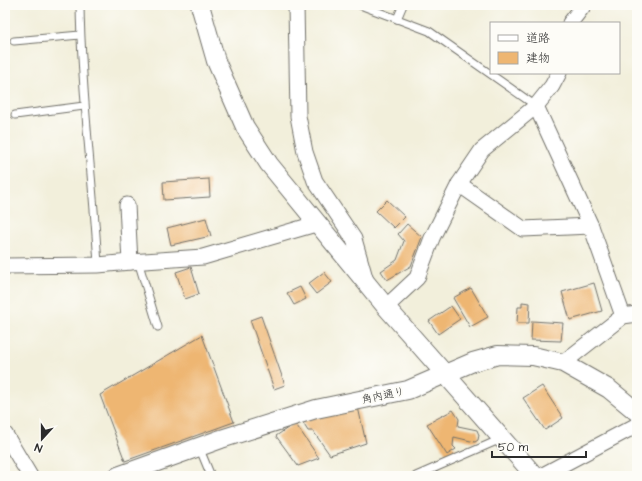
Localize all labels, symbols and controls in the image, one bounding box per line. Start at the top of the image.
legend [490,22,620,74]
text: 道路 [526,30,550,47]
text: 建物 [526,50,550,67]
street label: 角内通り [360,384,406,407]
north arrow [22,419,62,459]
scale bar [492,433,586,459]
text: 50 m [498,439,529,456]
text: N [33,440,45,456]

